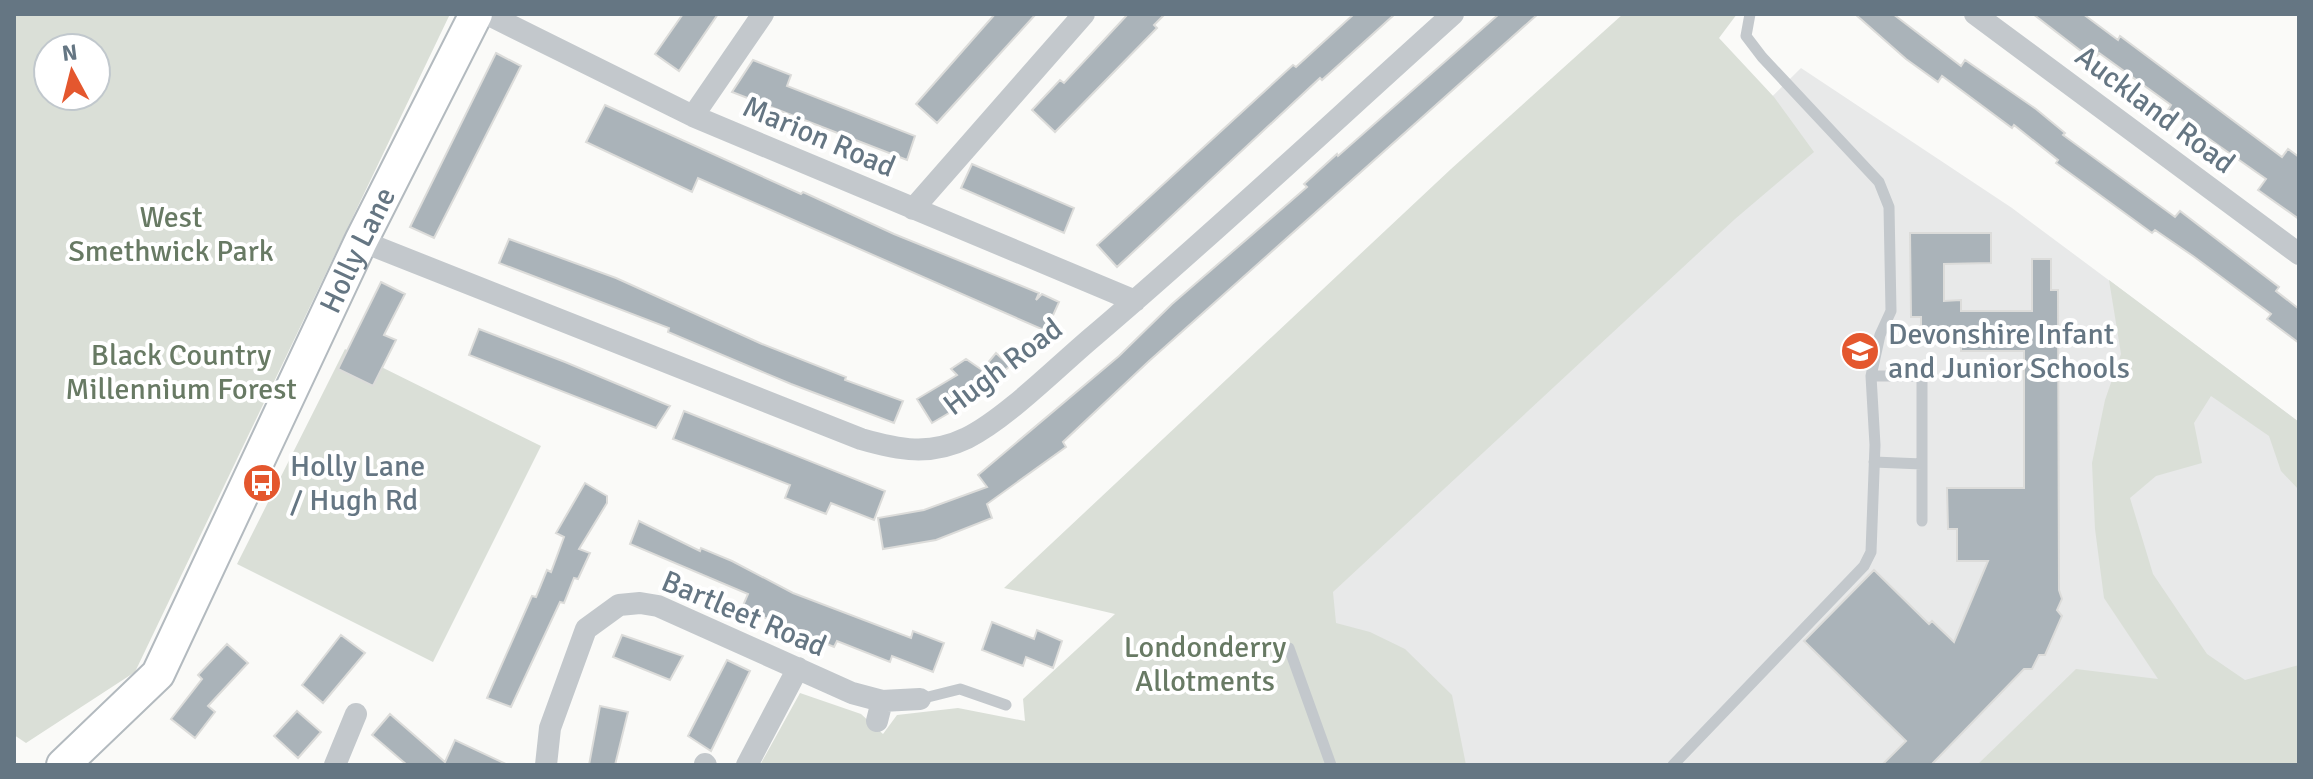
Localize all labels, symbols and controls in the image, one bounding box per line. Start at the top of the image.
north arrow [32,32,112,112]
text: N [60,38,79,67]
street label: Auckland Road [2068,38,2242,182]
street label: Marion Road [737,88,901,186]
street label: Holly Lane [311,181,404,319]
park label: West Smethwick Park [68,199,274,270]
street label: Hugh Road [936,310,1070,424]
place label: Devonshire Infant and Junior Schools [1888,316,2130,387]
school or university icon: Devonshire Infant and Junior Schools [1839,330,1881,372]
park label: Black Country Millennium Forest [65,337,297,408]
place label: Holly Lane / Hugh Rd [290,448,425,519]
bus stop icon: Holly Lane / Hugh Rd [241,462,283,504]
street label: Bartleet Road [656,563,832,665]
park label: Londonderry Allotments [1124,629,1286,700]

